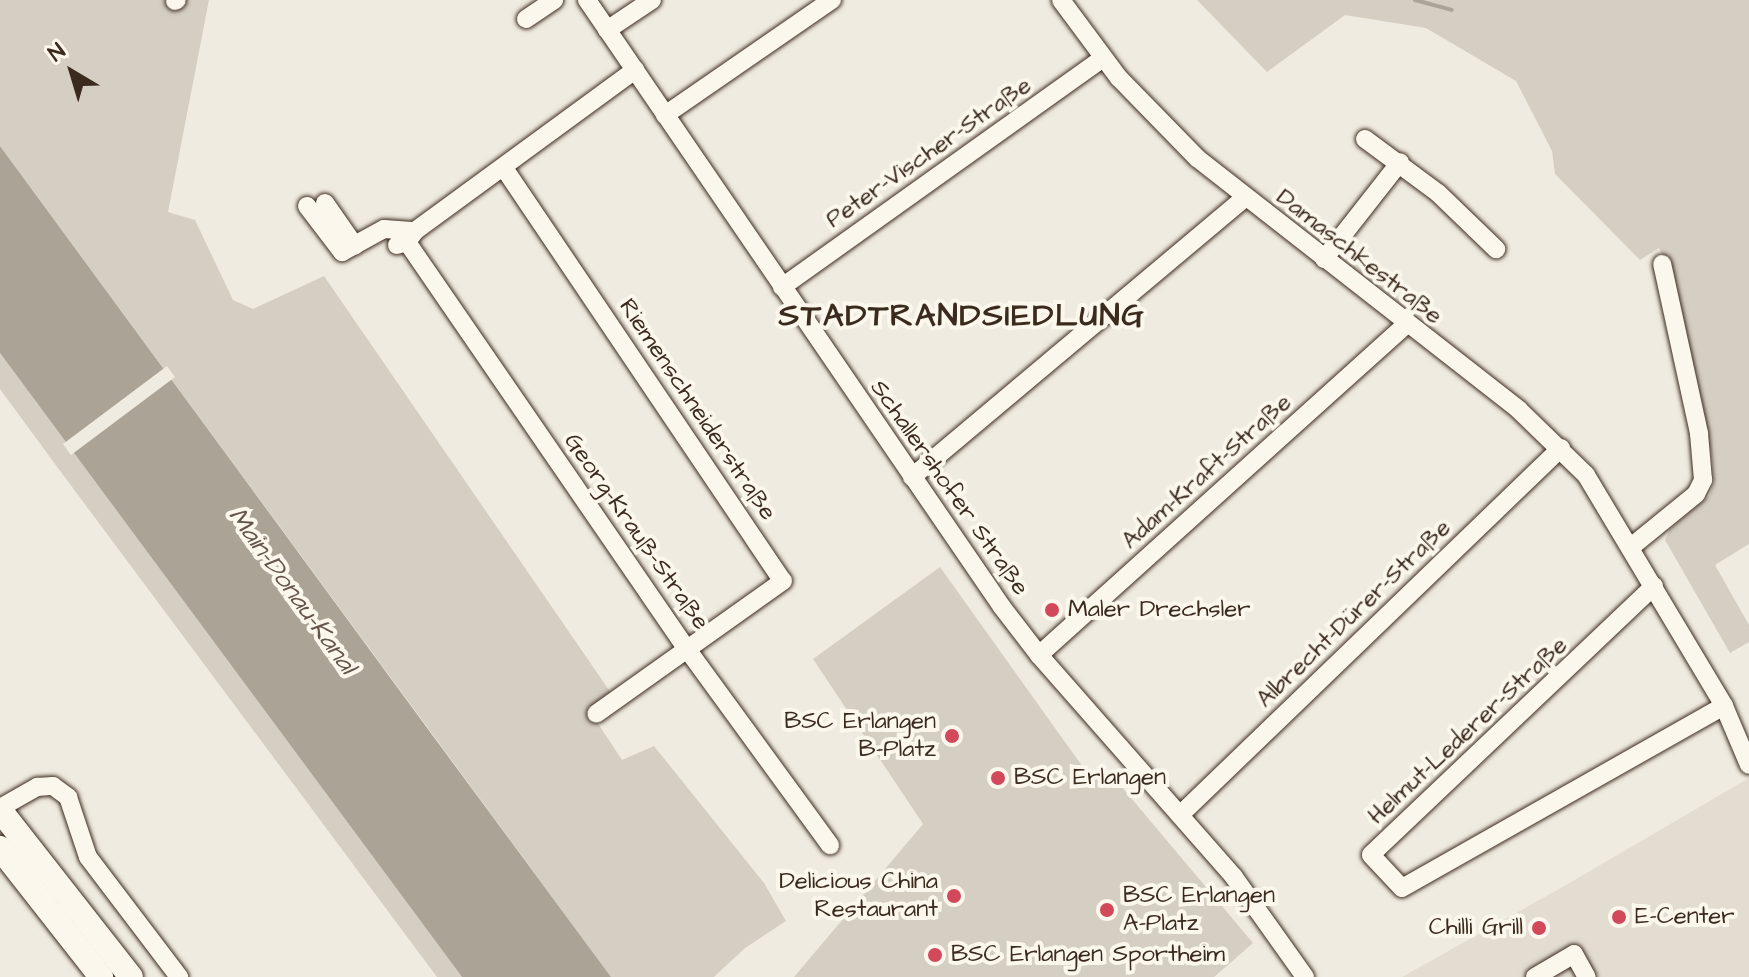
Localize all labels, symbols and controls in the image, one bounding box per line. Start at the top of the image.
north arrow [32,32,112,112]
text: N [42,36,72,69]
street label: Peter-Vischer-Straße [821,71,1037,235]
street label: Damaschkestraße [1270,183,1448,331]
street label: Riemenschneiderstraße [612,294,782,526]
district label: STADTRANDSIEDLUNG [778,297,1146,335]
street label: Schallershofer Straße [864,375,1034,601]
street label: Adam-Kraft-Straße [1116,388,1298,556]
street label: Georg-Krauß-Straße [557,428,715,636]
water label: Main-Donau-Kanal [221,502,363,680]
street label: Albrecht-Dürer-Straße [1251,514,1457,714]
place label: Maler Drechsler [1068,596,1251,624]
marker: Maler Drechsler [1043,601,1061,619]
street label: Helmut-Lederer-Straße [1362,631,1574,831]
place label: BSC Erlangen B-Platz [784,708,936,764]
marker: BSC Erlangen B-Platz [943,727,961,745]
place label: BSC Erlangen [1014,764,1166,792]
marker: BSC Erlangen [989,769,1007,787]
place label: Delicious China Restaurant [779,868,938,924]
place label: BSC Erlangen A-Platz [1123,882,1275,938]
marker: Delicious China Restaurant [945,887,963,905]
marker: BSC Erlangen A-Platz [1098,901,1116,919]
place label: E-Center [1635,903,1735,931]
marker: E-Center [1610,908,1628,926]
place label: Chilli Grill [1429,914,1523,942]
marker: Chilli Grill [1530,919,1548,937]
place label: BSC Erlangen Sportheim [951,941,1225,969]
marker: BSC Erlangen Sportheim [926,946,944,964]

